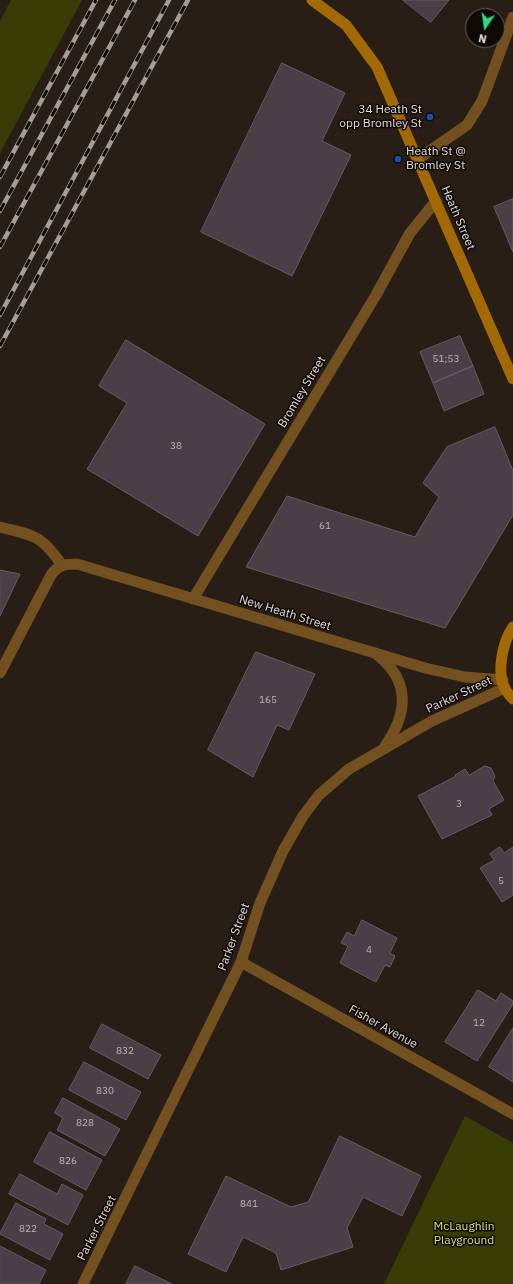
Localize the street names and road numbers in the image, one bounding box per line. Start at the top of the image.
street label: Heath Street [438,184,478,252]
street label: Bromley Street [275,354,329,430]
street label: New Heath Street [237,592,333,634]
street label: Parker Street [424,674,494,716]
street label: Parker Street [215,901,253,973]
street label: Fisher Avenue [346,1002,420,1052]
street label: Parker Street [75,1193,119,1263]

